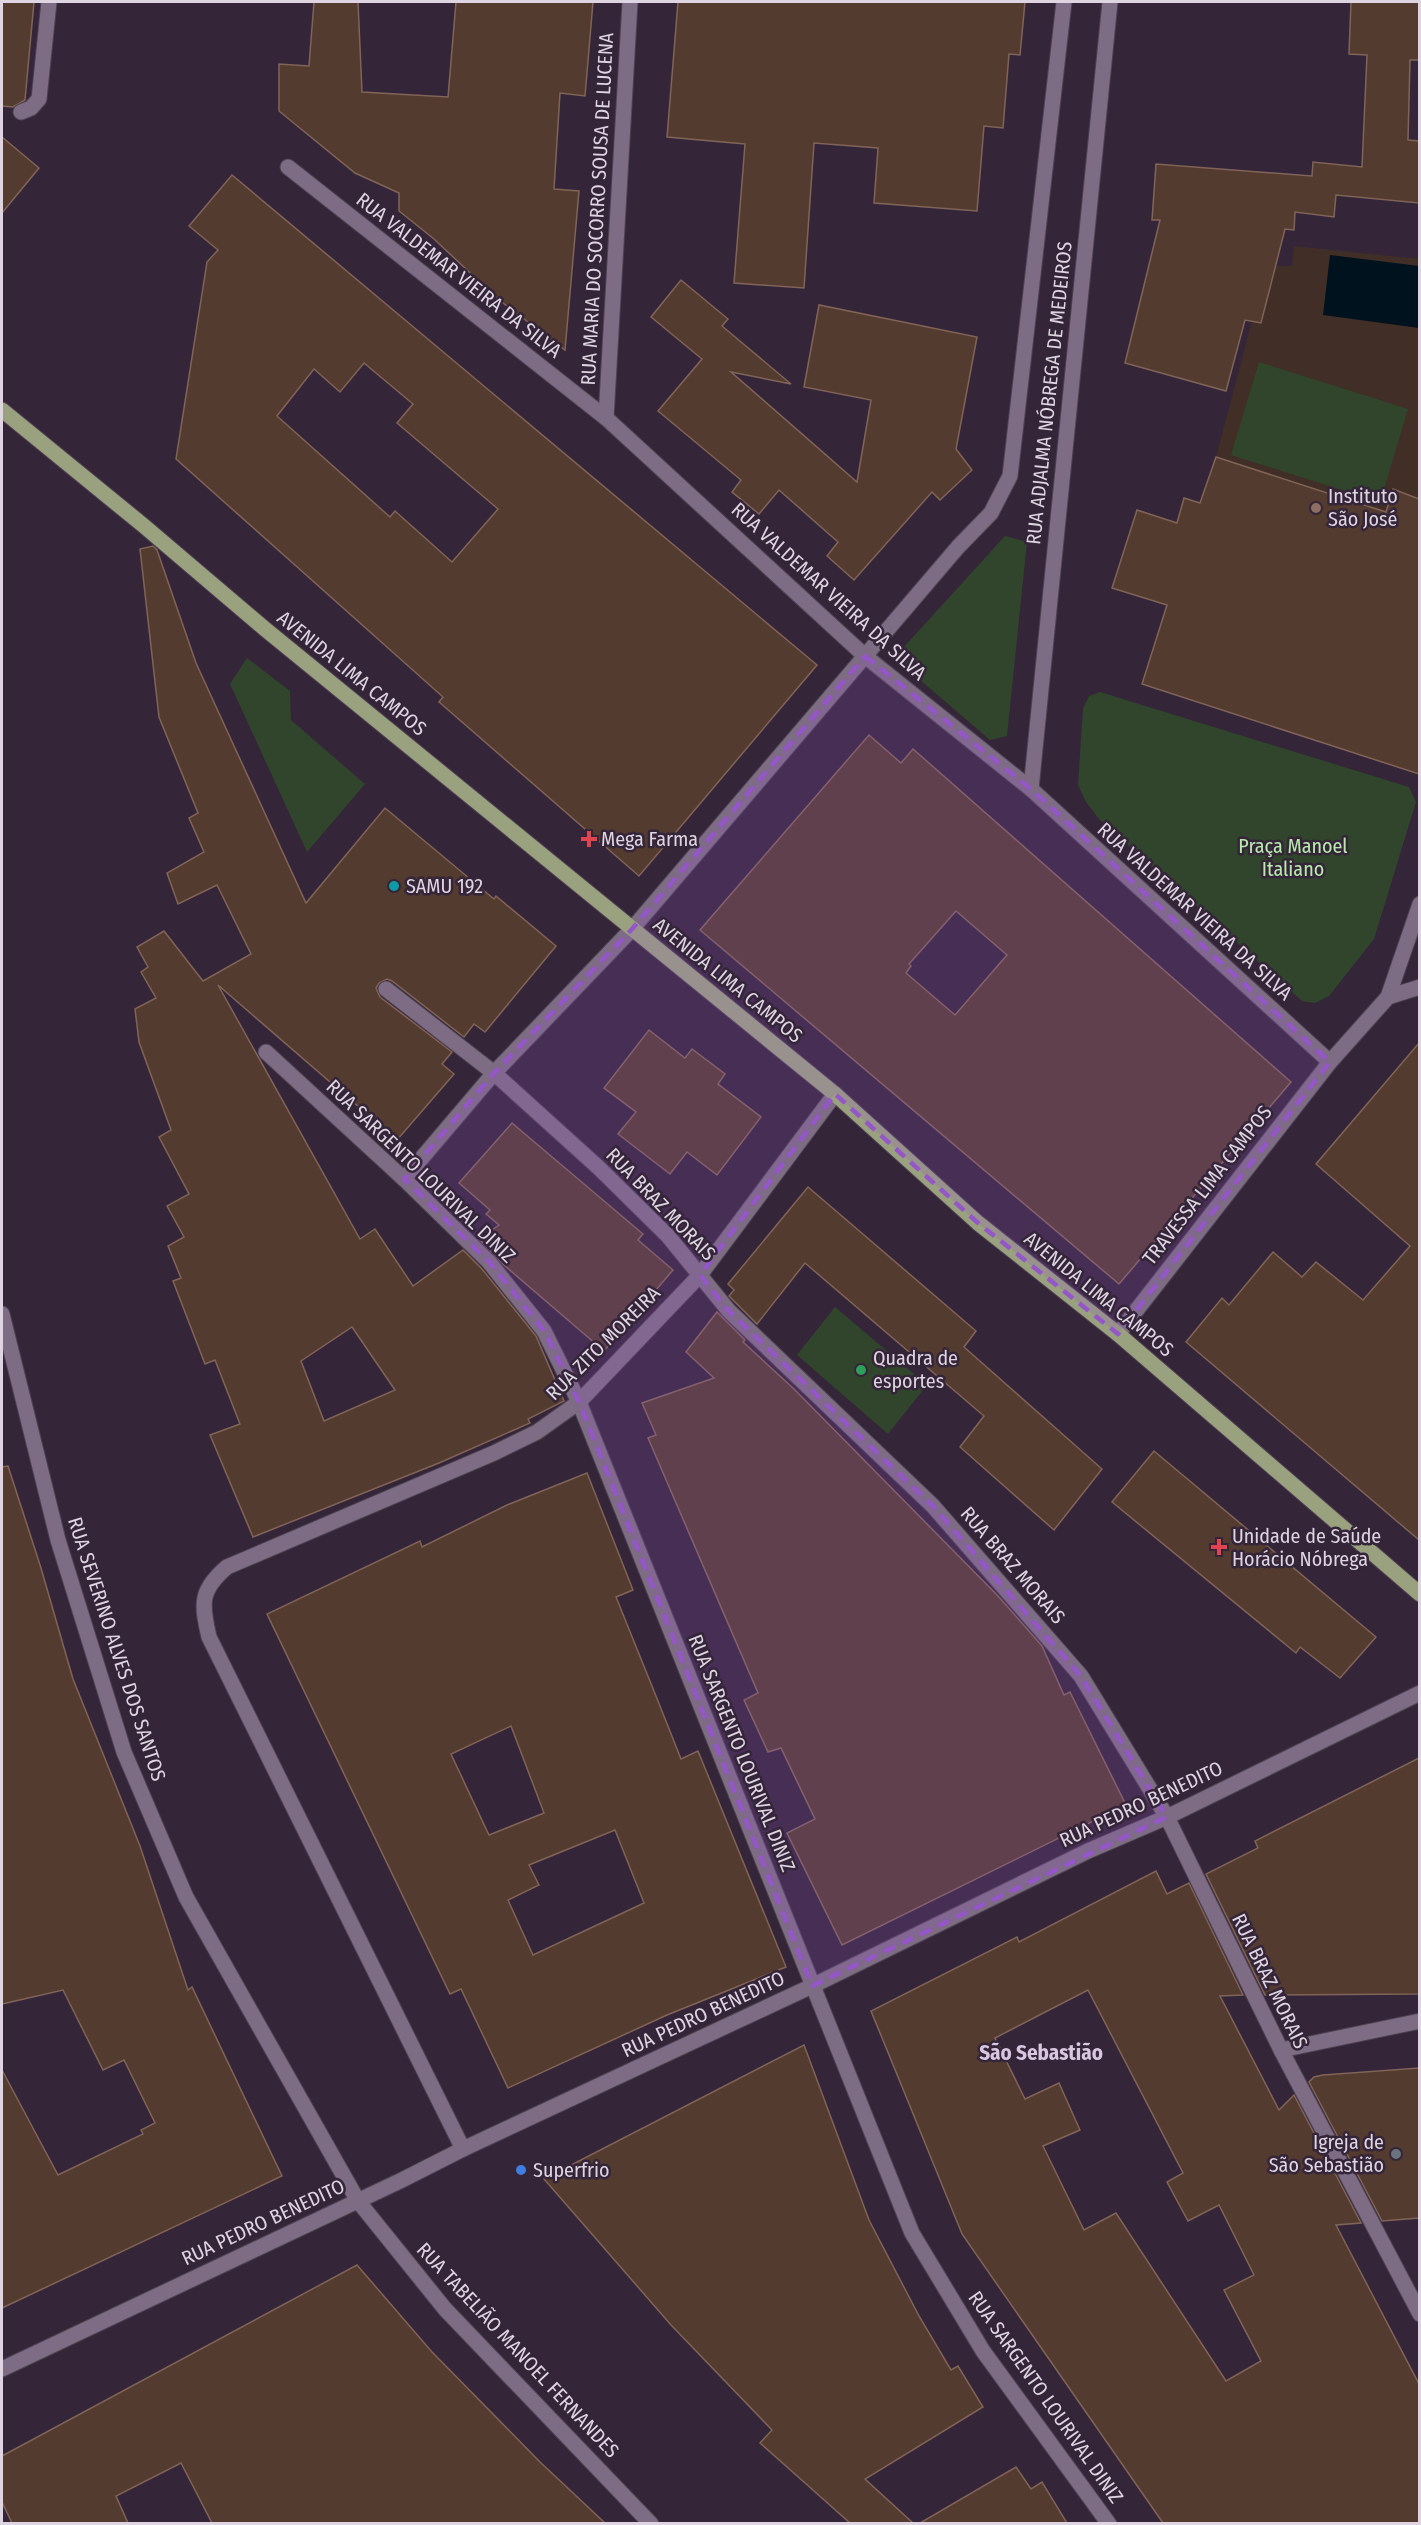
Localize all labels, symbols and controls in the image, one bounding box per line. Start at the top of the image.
street label: RUA MARIA DO SOCORRO SOUSA DE LUCENA [576,31,618,386]
street label: RUA VALDEMAR VIEIRA DA SILVA [352,187,567,363]
street label: RUA ADJALMA NÓBREGA DE MEDEIROS [1021,240,1077,546]
place label: Instituto São José [1328,484,1398,531]
street label: RUA VALDEMAR VIEIRA DA SILVA [727,497,932,685]
marker: Instituto São José [1309,501,1323,515]
street label: AVENIDA LIMA CAMPOS [272,605,432,741]
street label: RUA VALDEMAR VIEIRA DA SILVA [1093,817,1298,1005]
place label: Mega Farma [601,827,698,851]
marker: Mega Farma [582,832,596,846]
park label: Praça Manoel Italiano [1238,834,1348,881]
place label: SAMU 192 [406,874,483,898]
marker: SAMU 192 [387,879,401,893]
street label: AVENIDA LIMA CAMPOS [648,912,808,1048]
street label: RUA SARGENTO LOURIVAL DINIZ [321,1074,521,1268]
street label: TRAVESSA LIMA CAMPOS [1137,1100,1277,1270]
street label: RUA BRAZ MORAIS [601,1143,721,1265]
street label: AVENIDA LIMA CAMPOS [1019,1226,1179,1362]
street label: RUA ZITO MOREIRA [541,1281,665,1405]
place label: Quadra de esportes [873,1346,958,1393]
marker: Quadra de esportes [854,1363,868,1377]
street label: RUA BRAZ MORAIS [956,1502,1070,1628]
street label: RUA SEVERINO ALVES DOS SANTOS [63,1514,171,1784]
place label: Unidade de Saúde Horácio Nóbrega [1232,1524,1381,1571]
marker: Unidade de Saúde Horácio Nóbrega [1210,1538,1228,1556]
street label: RUA SARGENTO LOURIVAL DINIZ [683,1631,801,1875]
street label: RUA PEDRO BENEDITO [1056,1756,1226,1852]
street label: RUA BRAZ MORAIS [1227,1910,1313,2052]
street label: RUA PEDRO BENEDITO [618,1966,788,2062]
district label: São Sebastião [979,2040,1103,2066]
place label: Igreja de São Sebastião [1269,2130,1384,2177]
marker: Igreja de São Sebastião [1389,2147,1403,2161]
place label: Superfrio [533,2158,610,2182]
marker: Superfrio [514,2163,528,2177]
street label: RUA PEDRO BENEDITO [178,2174,348,2270]
street label: RUA TABELIÃO MANOEL FERNANDES [412,2238,624,2463]
street label: RUA SARGENTO LOURIVAL DINIZ [963,2286,1129,2508]

